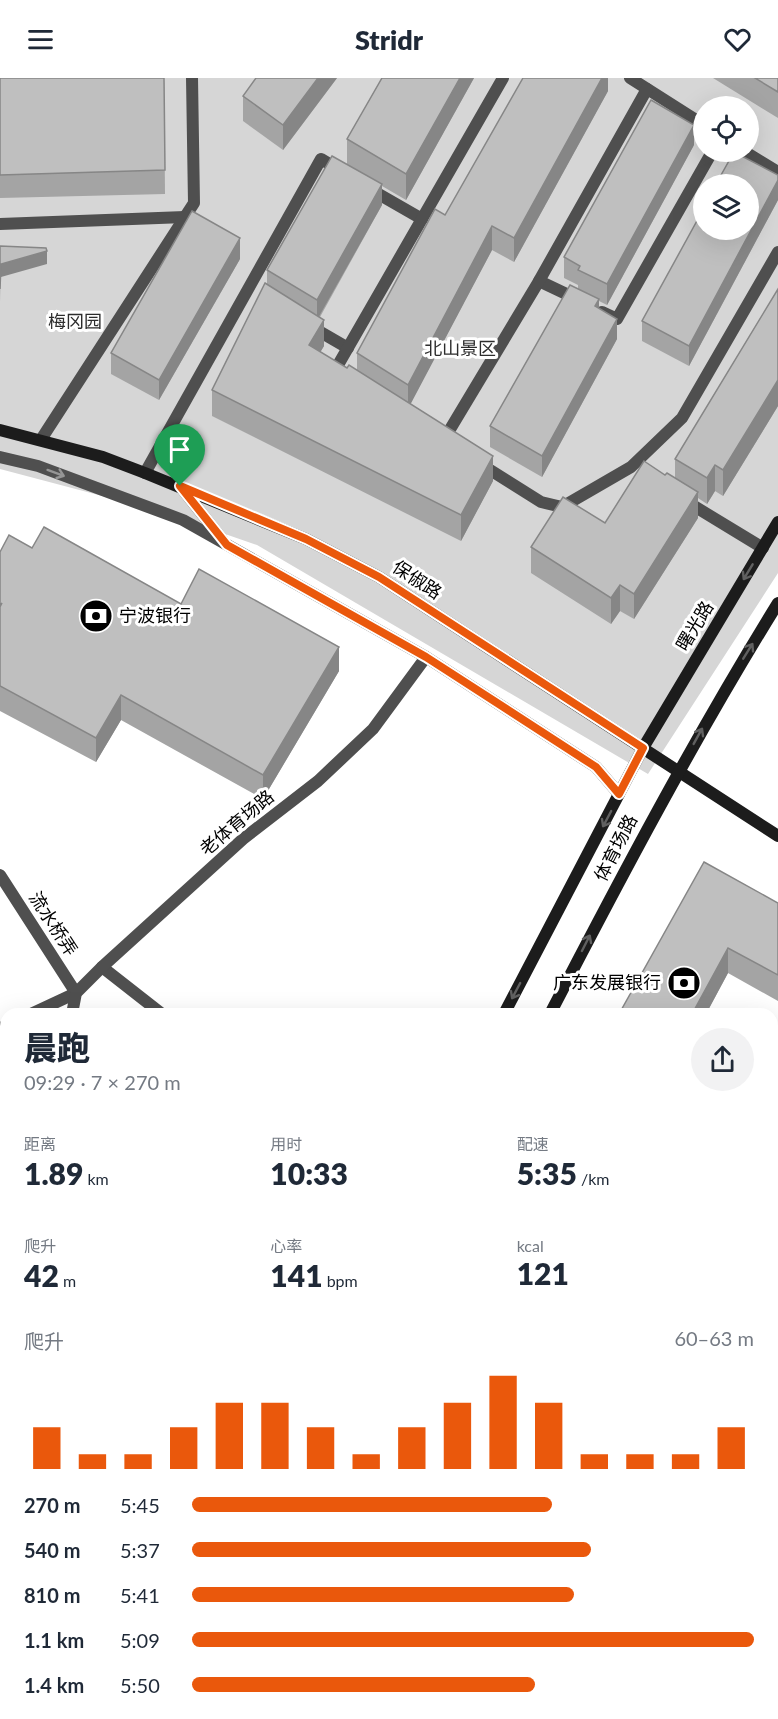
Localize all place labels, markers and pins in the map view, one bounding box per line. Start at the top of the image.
pin [154,424,205,486]
bank icon: 宁波银行 [78,598,114,634]
place label: 宁波银行 [119,604,191,626]
bank icon: 广东发展银行 [666,965,702,1001]
place label: 广东发展银行 [553,971,661,993]

